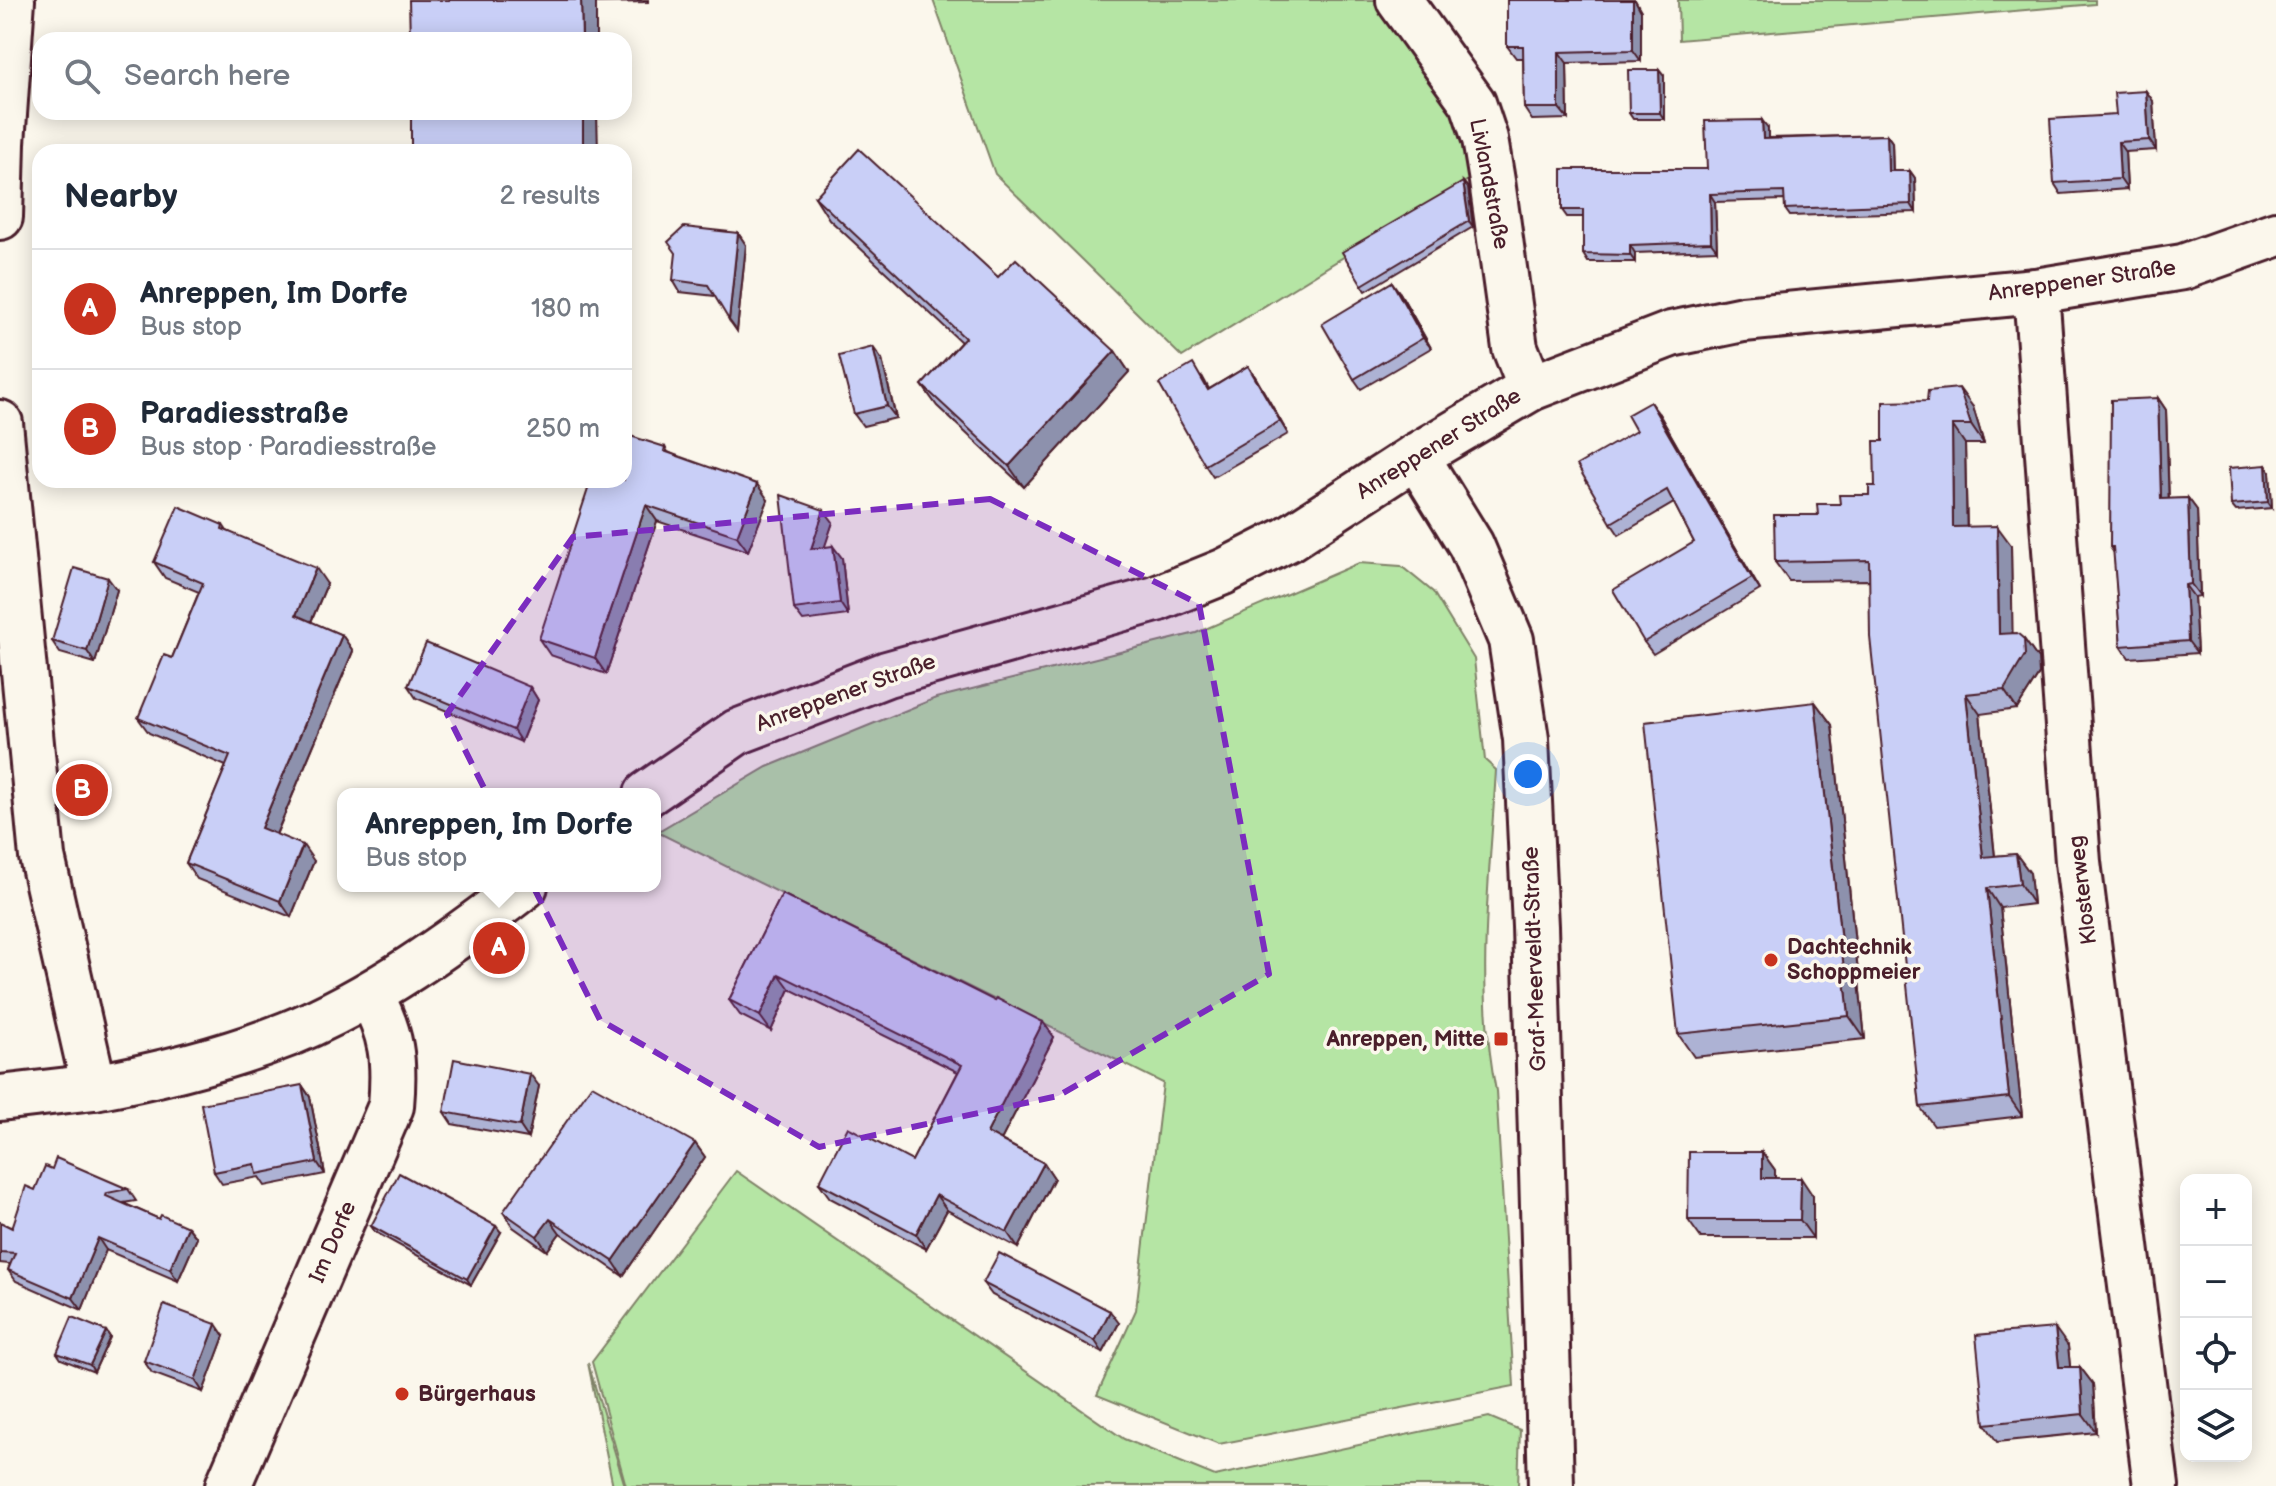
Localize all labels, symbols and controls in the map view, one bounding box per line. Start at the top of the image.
search box [32,32,632,120]
icon: search [60,54,104,98]
text: Search here [124,58,290,94]
street label: Livlandstraße [1463,116,1515,252]
text: Nearby [64,176,178,217]
text: 2 results [500,181,600,212]
street label: Anreppener Straße [1986,254,2178,308]
text: Anreppen, Im Dorfe [140,276,408,312]
text: A [82,294,98,325]
text: 180 m [531,294,600,325]
text: Bus stop [140,312,242,343]
street label: Anreppener Straße [1352,382,1526,506]
text: Paradiesstraße [140,396,348,432]
text: B [81,414,99,445]
text: 250 m [526,414,600,445]
text: Bus stop · Paradiesstraße [140,432,436,463]
street label: Anreppener Straße [752,648,940,738]
your location [1508,754,1548,794]
pin: B [56,760,108,820]
popup [337,788,661,892]
text: Anreppen, Im Dorfe [365,807,633,843]
street label: Klosterweg [2063,834,2103,946]
text: Bus stop [365,843,467,874]
street label: Graf-Meerveldt-Straße [1518,846,1552,1072]
pin: A [473,918,525,978]
place label: Dachtechnik Schoppmeier [1787,934,1921,986]
marker: Dachtechnik Schoppmeier [1762,951,1780,969]
place label: Anreppen, Mitte [1325,1026,1485,1053]
marker: Anreppen, Mitte [1492,1030,1510,1048]
map controls [2180,1174,2252,1462]
button: + [2180,1174,2252,1246]
street label: Im Dorfe [304,1197,362,1287]
button: − [2180,1246,2252,1318]
button: locate [2180,1318,2252,1390]
place label: Bürgerhaus [418,1381,536,1408]
marker: Bürgerhaus [393,1385,411,1403]
button: layers [2180,1390,2252,1462]

